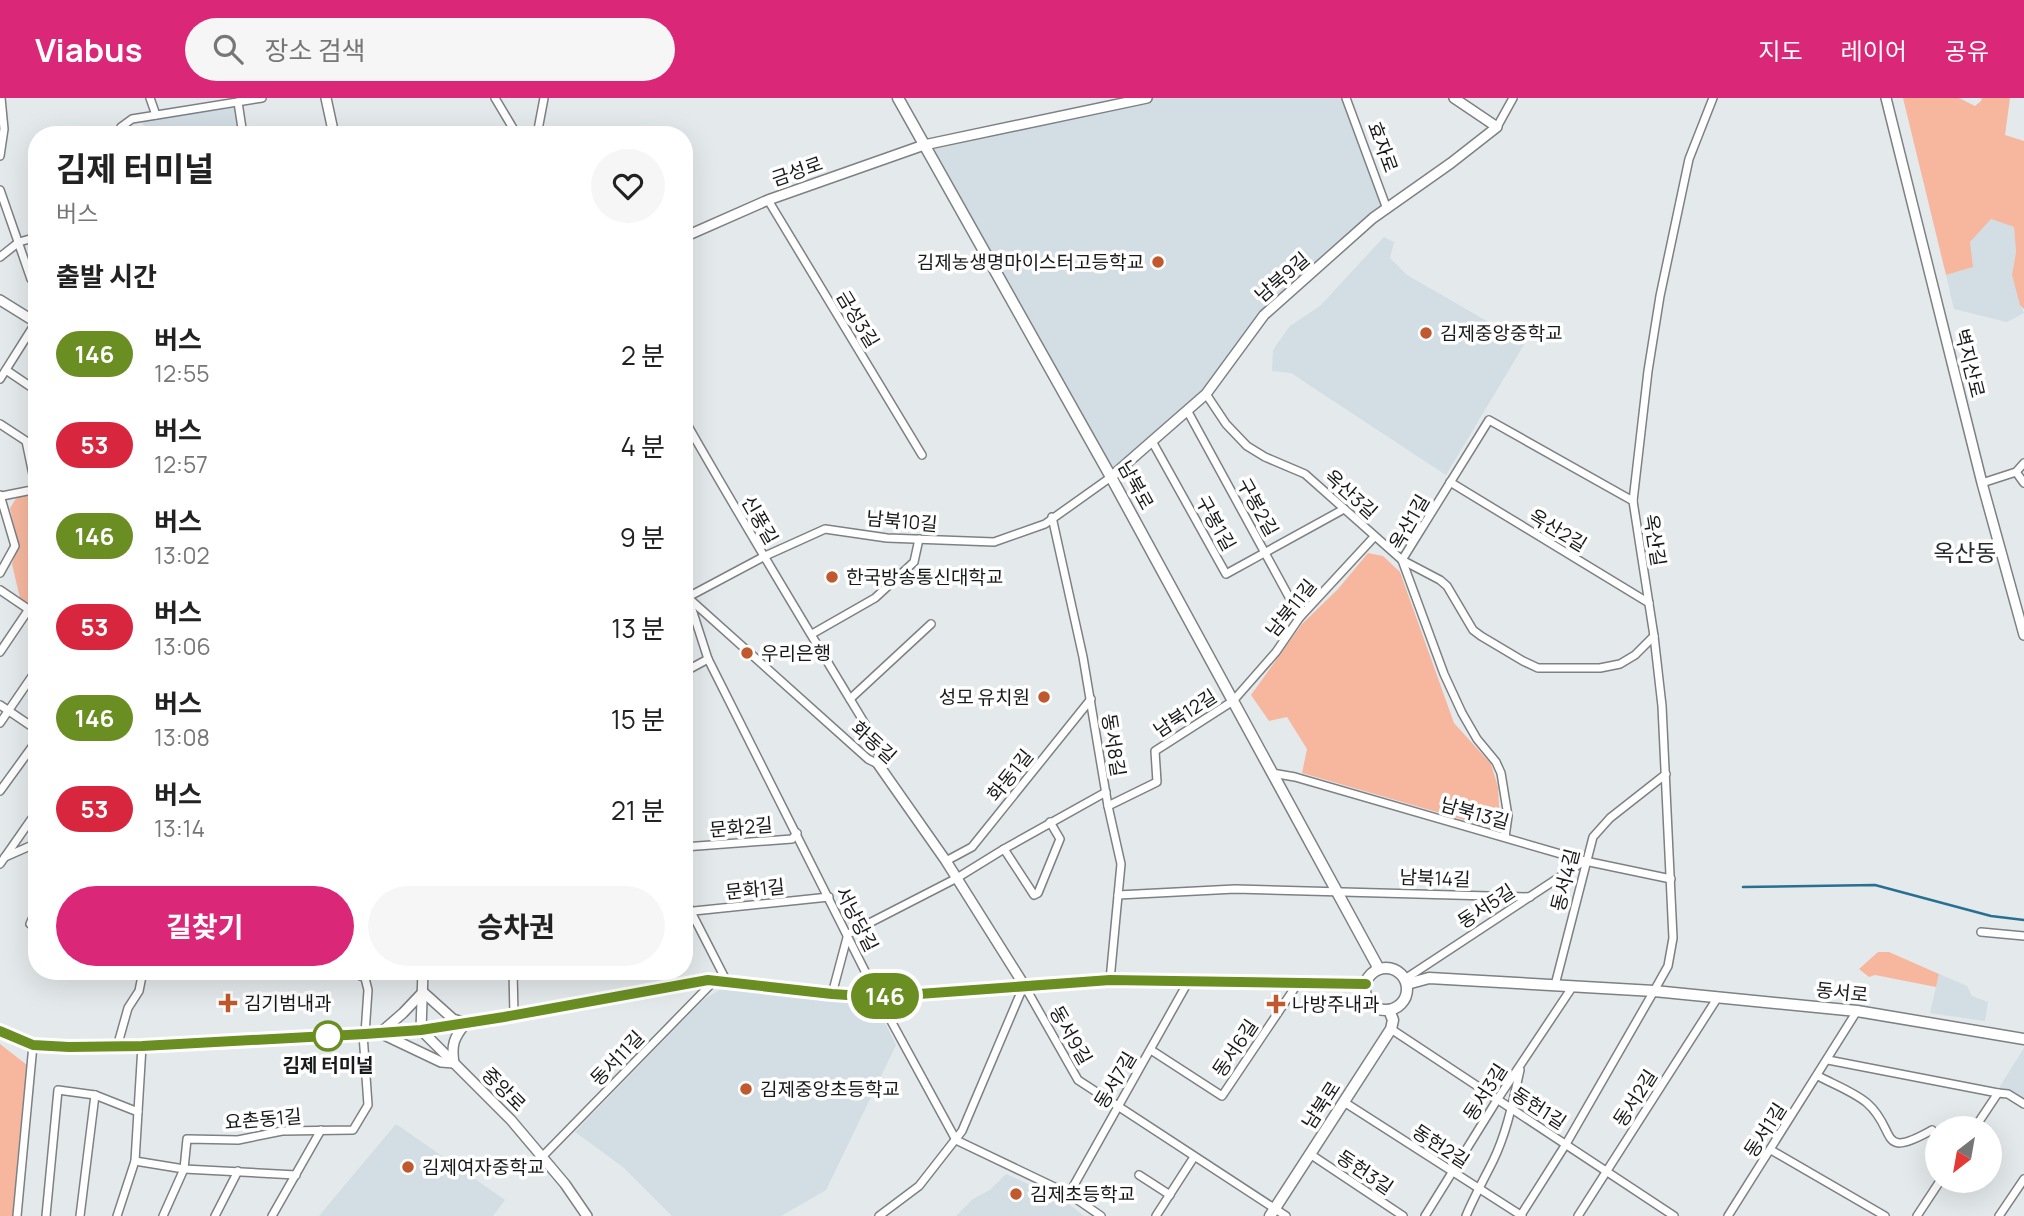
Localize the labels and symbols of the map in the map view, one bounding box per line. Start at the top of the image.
street label: 효자로 [1362,118,1404,176]
street label: 금성로 [768,150,826,192]
street label: 남북9길 [1249,246,1315,308]
place label: 김제농생명마이스터고등학교 [917,249,1144,275]
marker: 김제농생명마이스터고등학교 [1150,254,1166,270]
street label: 금성3길 [831,285,885,353]
place label: 김제중앙중학교 [1440,320,1562,346]
marker: 김제중앙중학교 [1418,325,1434,341]
street label: 벽지산로 [1949,326,1991,400]
street label: 남북로 [1112,456,1160,514]
street label: 옥산3길 [1319,463,1383,525]
street label: 구봉2길 [1231,473,1285,541]
street label: 옥산1길 [1383,490,1435,554]
street label: 신풍길 [736,491,784,549]
street label: 구봉1길 [1190,491,1242,555]
street label: 옥산2길 [1524,503,1592,557]
street label: 남북10길 [865,505,939,537]
street label: 옥산길 [1638,512,1672,568]
district label: 옥산동 [1933,536,1997,568]
place label: 한국방송통신대학교 [846,564,1003,590]
marker: 한국방송통신대학교 [824,569,840,585]
street label: 남북11길 [1260,574,1322,642]
place label: 우리은행 [761,640,831,666]
marker: 우리은행 [739,645,755,661]
street label: 남북12길 [1148,683,1222,743]
place label: 성모 유치원 [939,684,1030,710]
marker: 성모 유치원 [1036,689,1052,705]
street label: 동서8길 [1096,712,1132,778]
street label: 화동길 [846,715,902,769]
street label: 화동1길 [981,744,1039,806]
street label: 남북13길 [1438,791,1512,835]
street label: 문화2길 [708,811,774,843]
street label: 동서4길 [1545,846,1585,914]
street label: 남북14길 [1399,864,1471,892]
street label: 문화1길 [724,873,786,905]
street label: 동서5길 [1452,878,1520,934]
street label: 서낭당길 [830,882,884,956]
line badge: 146 [845,973,925,1019]
street label: 동서로 [1815,976,1869,1008]
place label: 김기범내과 [244,990,331,1016]
place label: 나방주내과 [1292,991,1379,1017]
marker: 김기범내과 [218,993,238,1013]
marker: 나방주내과 [1266,994,1286,1014]
street label: 동서9길 [1044,1001,1098,1069]
street label: 동서6길 [1206,1014,1264,1082]
marker: 김제 터미널 [313,1021,343,1051]
street label: 동서11길 [584,1025,650,1091]
street label: 동서7길 [1088,1047,1142,1113]
place label: 김제 터미널 [282,1052,374,1078]
street label: 동서3길 [1457,1059,1513,1125]
street label: 중앙로 [476,1061,532,1117]
street label: 동서2길 [1607,1064,1663,1132]
place label: 김제중앙초등학교 [760,1076,900,1102]
street label: 남북로 [1296,1076,1346,1134]
marker: 김제중앙초등학교 [738,1081,754,1097]
street label: 동헌1길 [1507,1081,1571,1135]
street label: 동서1길 [1738,1098,1792,1162]
street label: 요촌동1길 [223,1103,303,1135]
north arrow [1925,1116,2002,1194]
street label: 동헌2길 [1407,1118,1475,1174]
street label: 동헌3길 [1332,1144,1398,1200]
place label: 김제여자중학교 [422,1154,544,1180]
marker: 김제여자중학교 [400,1159,416,1175]
place label: 김제초등학교 [1030,1181,1135,1207]
marker: 김제초등학교 [1008,1186,1024,1202]

